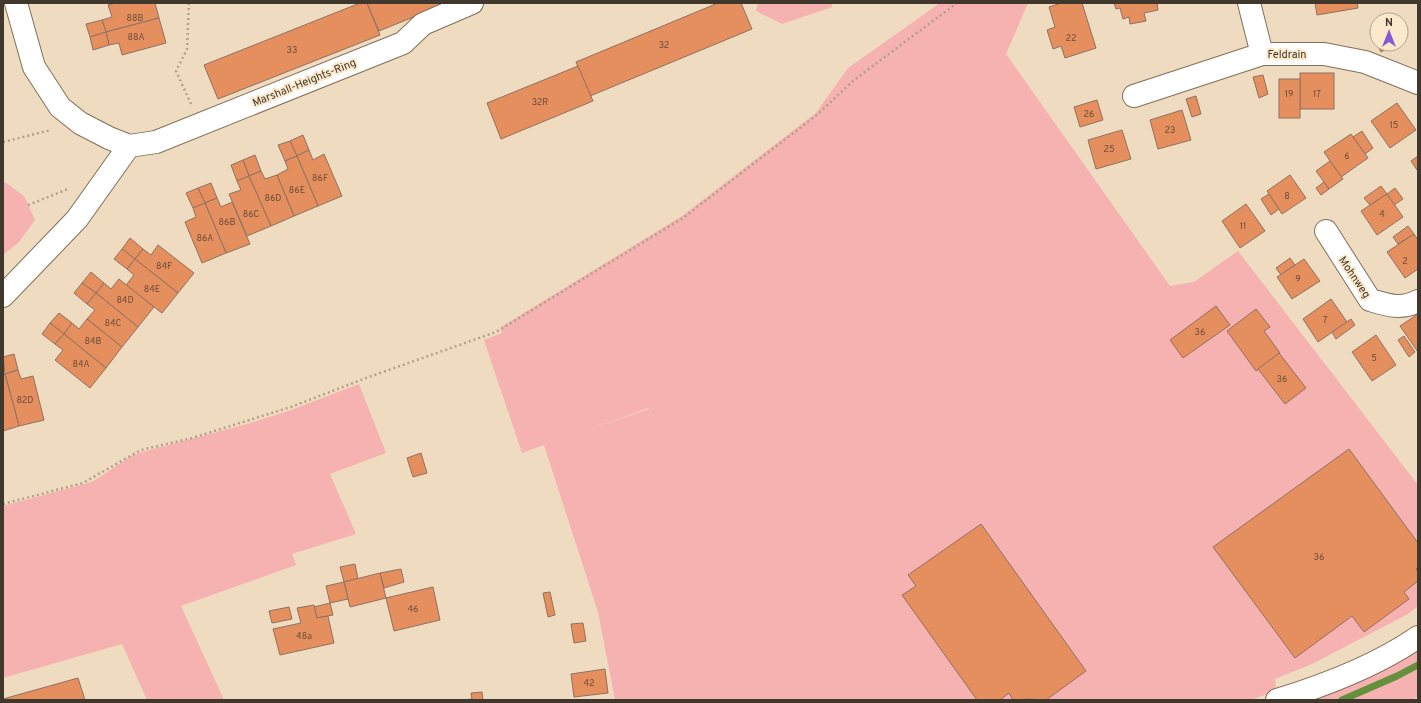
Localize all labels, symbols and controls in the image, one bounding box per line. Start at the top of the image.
north arrow [1369,12,1409,52]
house number: 88B [127,13,144,24]
text: N [1385,16,1393,30]
house number: 88A [127,32,145,43]
house number: 22 [1065,33,1077,44]
house number: 32 [659,40,669,51]
house number: 33 [287,45,297,56]
street label: Feldrain [1267,48,1307,62]
street label: Marshall-Heights-Ring [250,56,358,110]
house number: 19 [1285,89,1293,100]
house number: 17 [1313,89,1321,100]
house number: 32R [532,97,548,108]
house number: 26 [1084,109,1094,120]
house number: 15 [1390,120,1398,131]
house number: 23 [1165,125,1175,136]
house number: 25 [1103,144,1115,155]
house number: 6 [1344,151,1350,162]
house number: 86F [312,173,328,184]
house number: 86E [289,185,305,196]
house number: 8 [1284,191,1290,202]
house number: 86D [264,193,282,204]
house number: 86C [243,209,260,220]
house number: 4 [1379,209,1385,220]
house number: 86B [219,217,235,228]
house number: 11 [1240,221,1246,232]
house number: 86A [197,233,213,244]
street label: Mohnweg [1335,254,1373,301]
house number: 2 [1402,256,1408,267]
house number: 84F [156,261,172,272]
house number: 9 [1295,274,1301,285]
house number: 84E [144,284,160,295]
house number: 84D [116,295,134,306]
house number: 7 [1323,315,1328,326]
house number: 84C [105,318,122,329]
house number: 36 [1195,327,1205,338]
house number: 84B [85,336,102,347]
house number: 5 [1371,353,1377,364]
house number: 84A [72,359,90,370]
house number: 36 [1277,374,1287,385]
house number: 82D [17,395,33,406]
house number: 36 [1314,552,1324,563]
house number: 46 [408,604,418,615]
house number: 48a [296,631,312,642]
house number: 42 [583,678,595,689]

